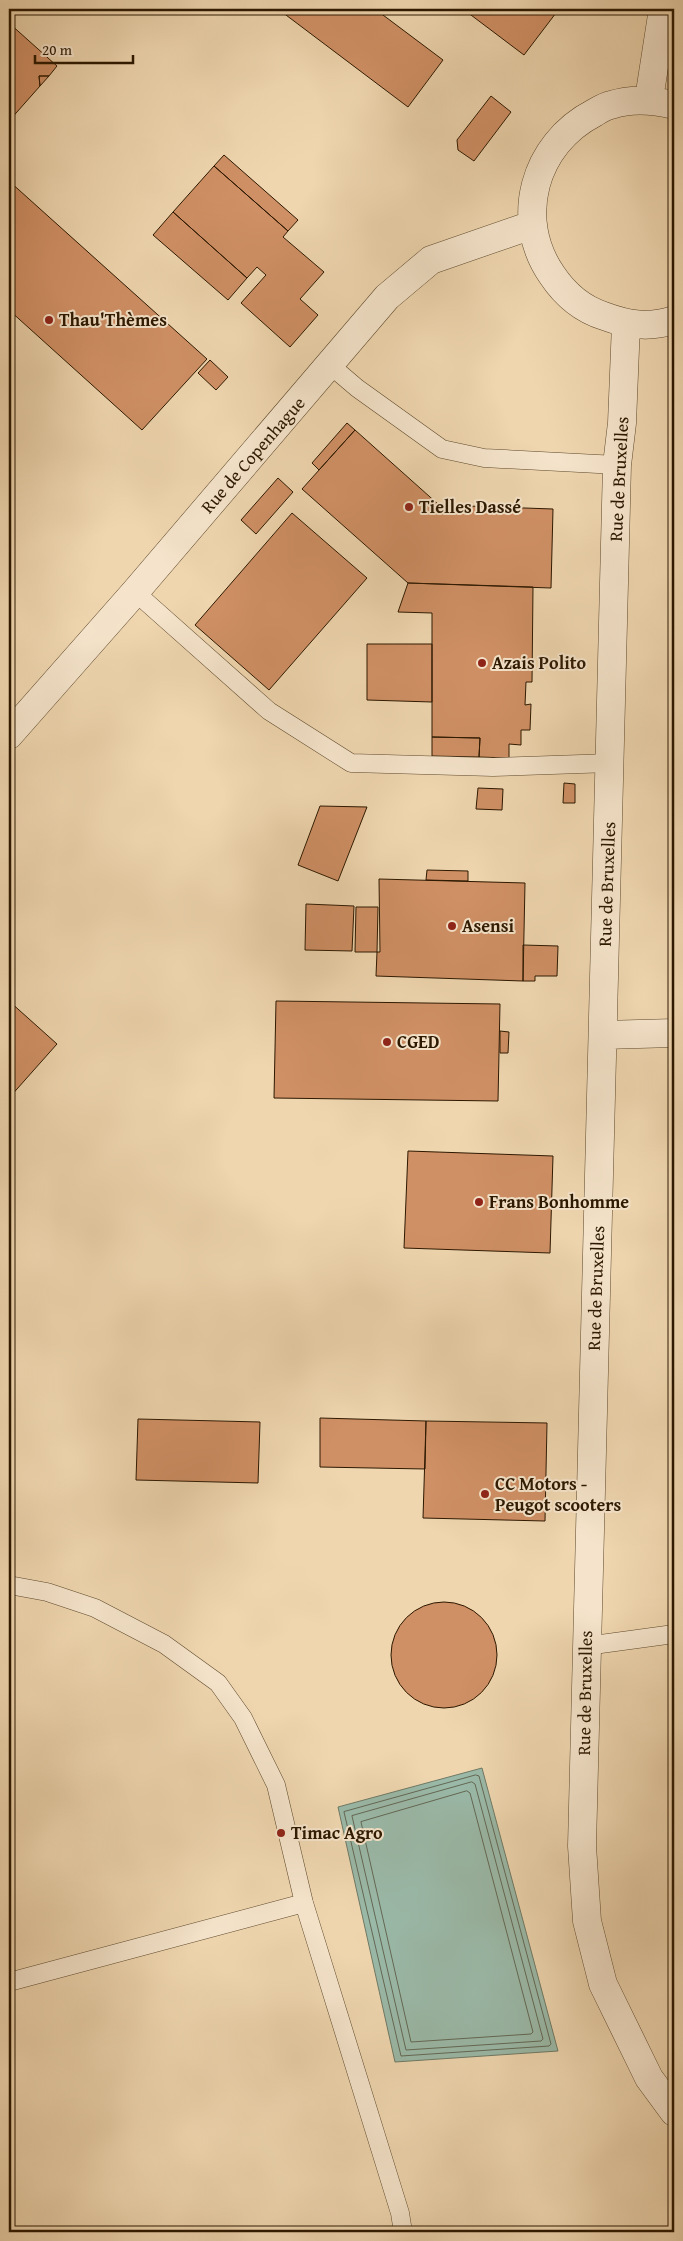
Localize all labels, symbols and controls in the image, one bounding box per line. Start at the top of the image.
scale bar [35,32,132,64]
text: 20 m [42,39,73,60]
place label: Thau'Thèmes [59,306,167,333]
marker: Thau'Thèmes [43,314,55,326]
street label: Rue de Copenhague [194,390,311,519]
street label: Rue de Bruxelles [602,416,635,542]
place label: Tielles Dassé [419,493,521,520]
marker: Tielles Dassé [403,501,415,513]
place label: Azais Polito [492,649,587,676]
marker: Azais Polito [476,657,488,669]
street label: Rue de Bruxelles [591,821,622,947]
place label: Asensi [462,912,514,939]
marker: Asensi [446,920,458,932]
place label: CGED [397,1028,440,1055]
marker: CGED [381,1036,393,1048]
place label: Frans Bonhomme [489,1188,629,1215]
marker: Frans Bonhomme [473,1196,485,1208]
street label: Rue de Bruxelles [580,1225,611,1351]
place label: CC Motors - Peugot scooters [495,1470,622,1518]
marker: CC Motors - Peugot scooters [479,1488,491,1500]
street label: Rue de Bruxelles [570,1630,599,1756]
place label: Timac Agro [291,1819,383,1846]
marker: Timac Agro [275,1827,287,1839]

